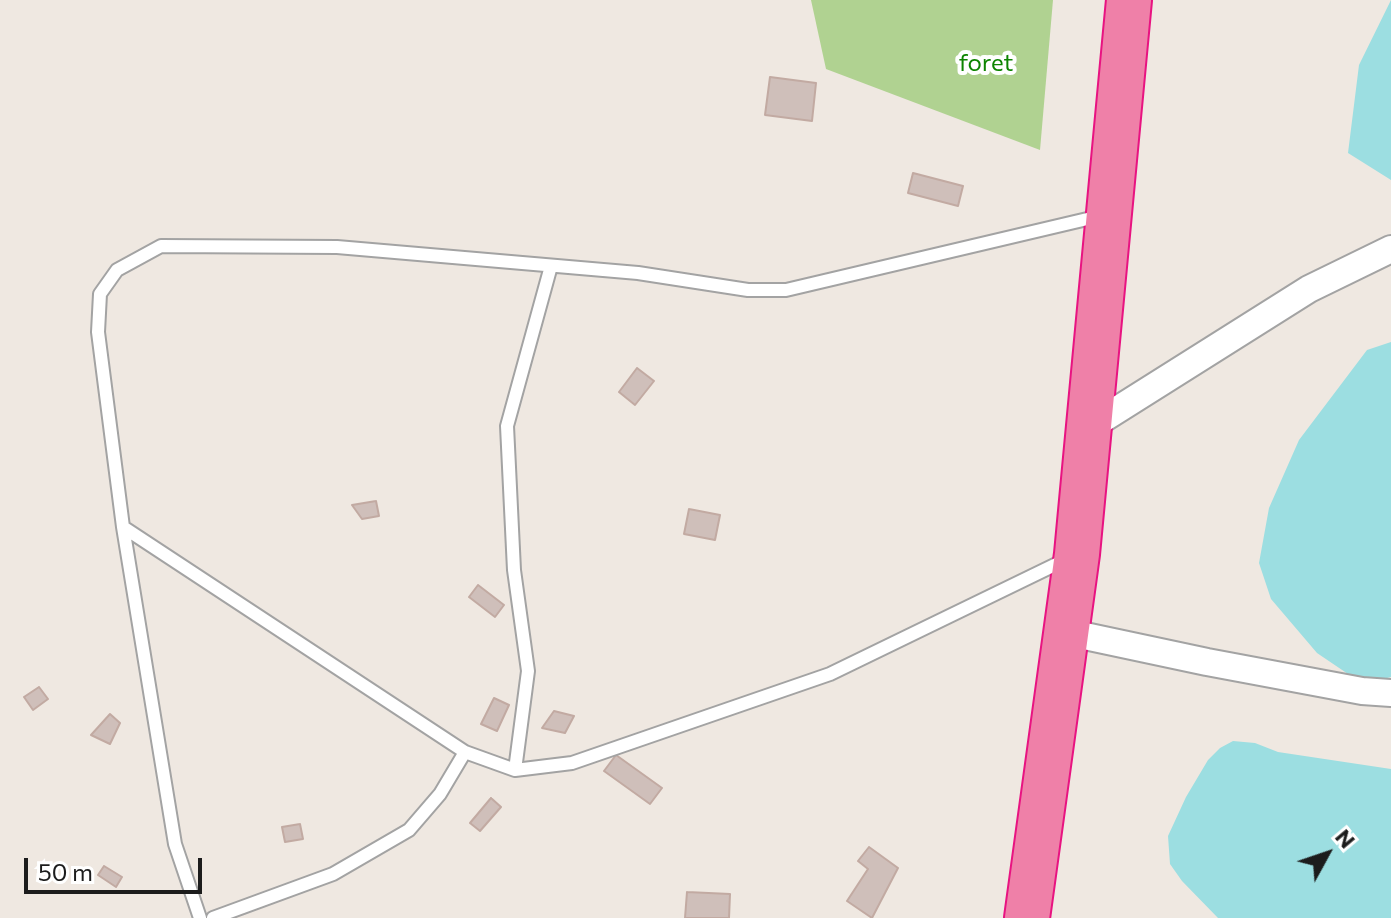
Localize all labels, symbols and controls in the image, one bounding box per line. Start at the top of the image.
park label: foret [959,49,1013,77]
north arrow [1287,814,1367,894]
text: N [1330,823,1361,853]
scale bar [28,842,206,892]
text: 50 m [38,857,93,886]

